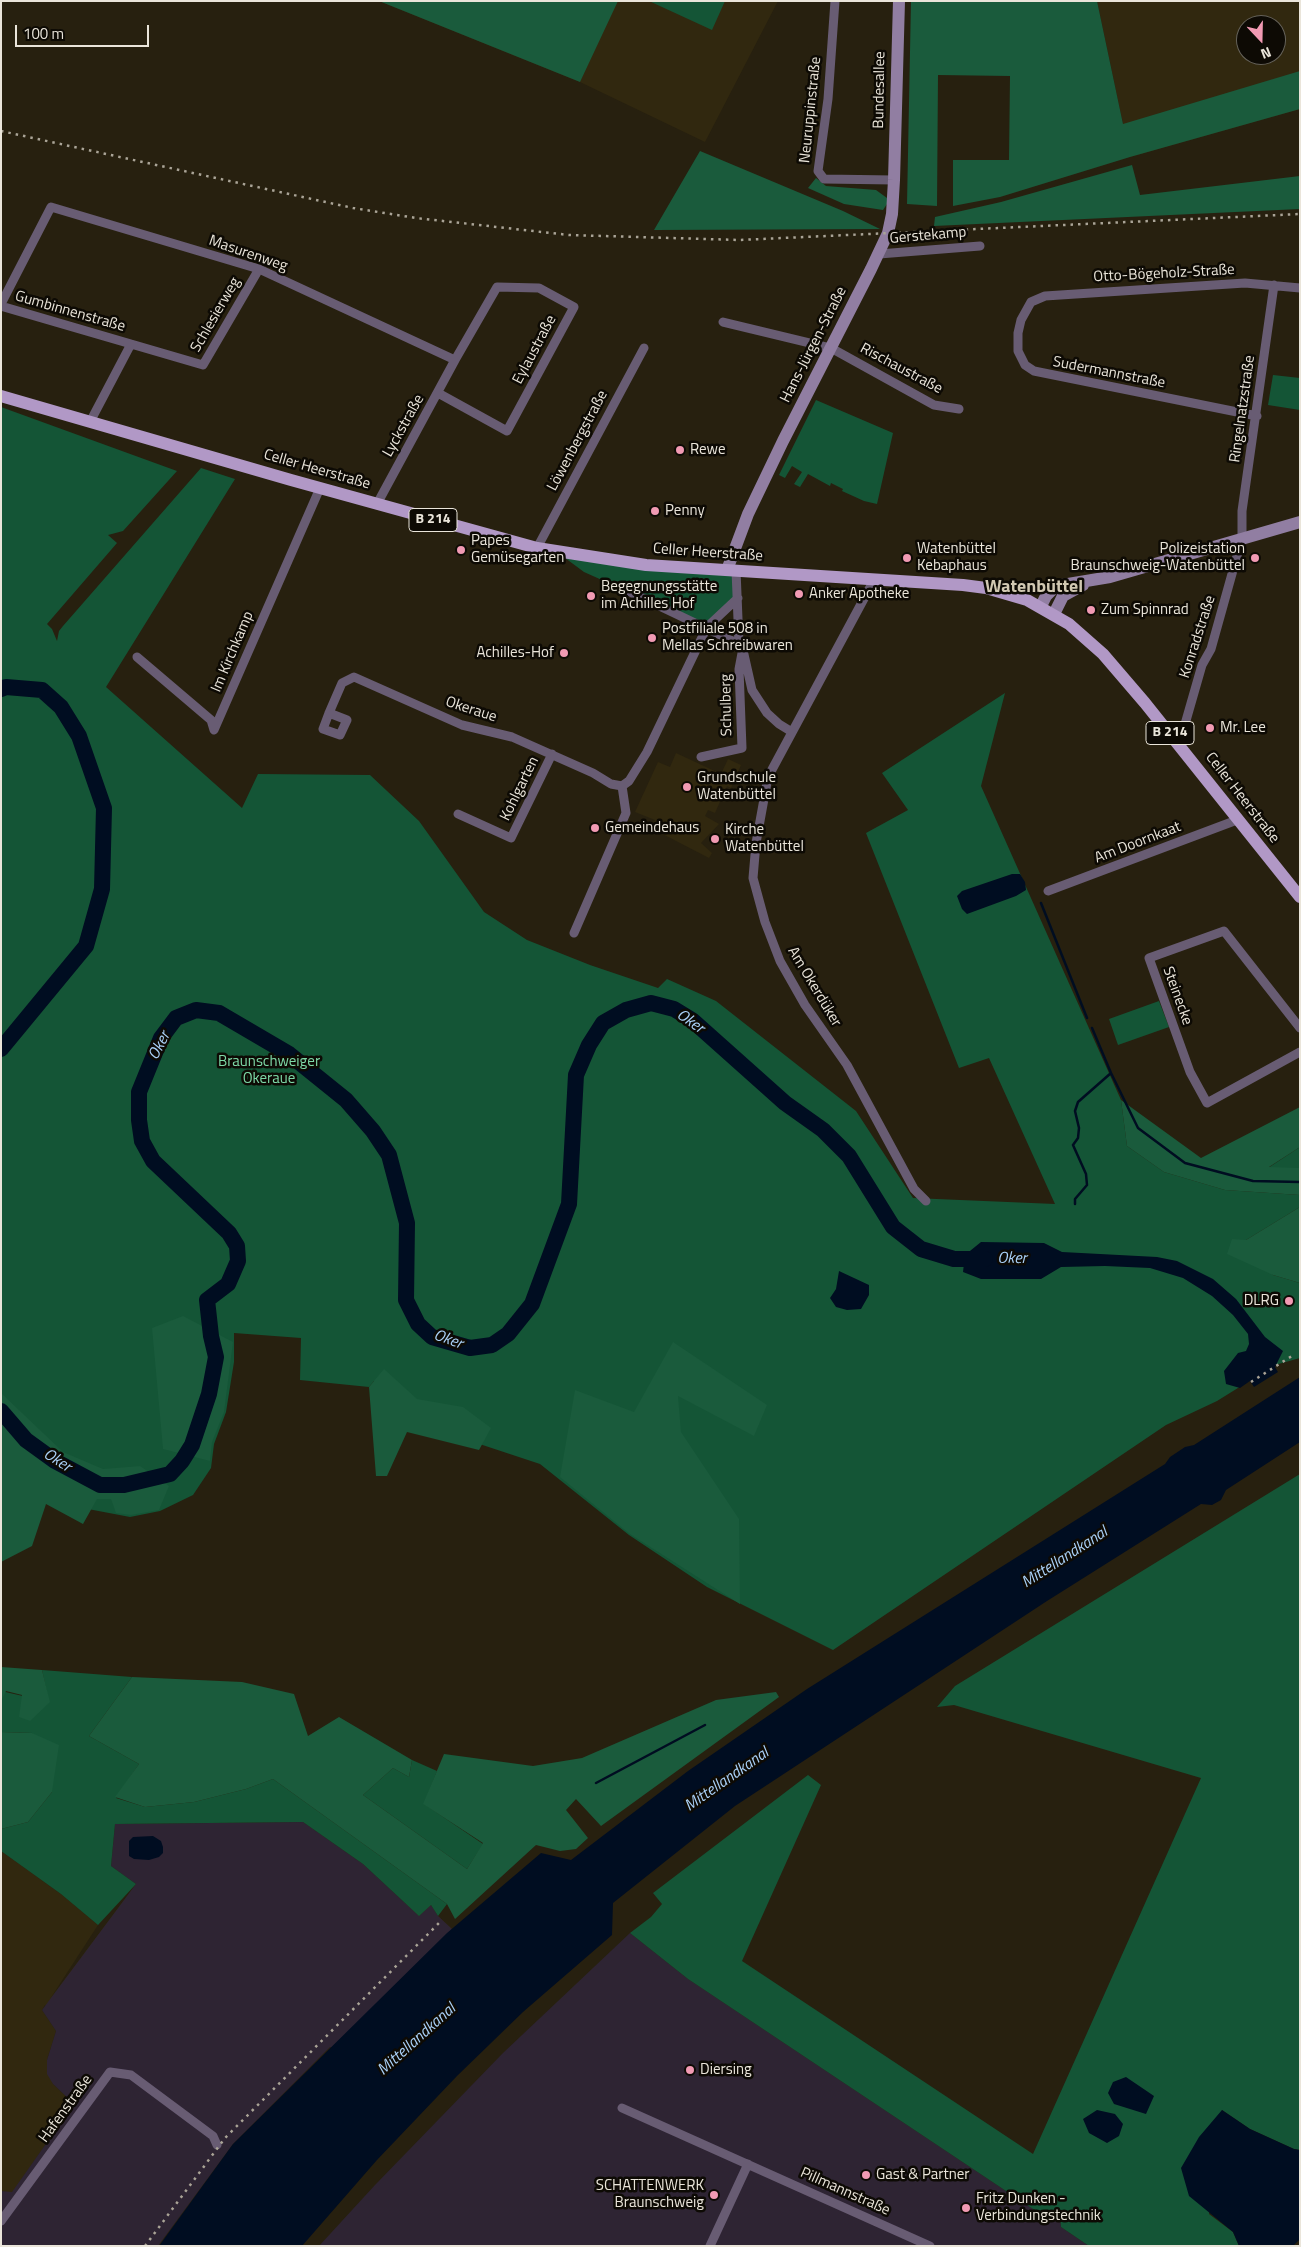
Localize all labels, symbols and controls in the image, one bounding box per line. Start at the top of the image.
scale bar [18,15,151,47]
north arrow [1236,15,1286,65]
text: 100 m [23,22,64,45]
text: N [1258,42,1274,65]
street label: Bundesallee [870,51,890,129]
street label: Neuruppinstraße [796,56,826,164]
street label: Gerstekamp [889,224,967,248]
street label: Masurenweg [206,232,290,276]
street label: Otto-Bögeholz-Straße [1093,261,1235,287]
street label: Schlesierweg [187,274,245,356]
street label: Hans-Jürgen-Straße [777,284,851,406]
street label: Gumbinnenstraße [13,288,127,336]
street label: Eylaustraße [509,312,561,388]
street label: Rischaustraße [857,340,945,398]
street label: Sudermannstraße [1051,353,1167,393]
street label: Ringelnatzstraße [1227,354,1259,464]
street label: Löwenbergstraße [544,388,612,494]
street label: Lyckstraße [380,392,428,460]
place label: Rewe [690,441,726,459]
marker: Rewe [674,444,686,456]
street label: Celler Heerstraße [262,446,372,494]
place label: Penny [665,502,705,520]
marker: Penny [649,505,661,517]
road number: B 214 [409,508,457,532]
place label: Papes Gemüsegarten [471,532,564,567]
street label: Celler Heerstraße [652,540,764,566]
place label: Watenbüttel Kebaphaus [917,540,996,575]
place label: Polizeistation Braunschweig-Watenbüttel [1071,540,1245,575]
marker: Papes Gemüsegarten [455,544,467,556]
marker: Watenbüttel Kebaphaus [901,552,913,564]
marker: Polizeistation Braunschweig-Watenbüttel [1249,552,1261,564]
district label: Watenbüttel [985,577,1083,599]
place label: Begegnungsstätte im Achilles Hof [601,578,717,613]
place label: Anker Apotheke [809,585,909,603]
marker: Anker Apotheke [793,588,805,600]
marker: Begegnungsstätte im Achilles Hof [585,590,597,602]
street label: Konradstraße [1176,593,1220,681]
place label: Zum Spinnrad [1101,601,1189,619]
marker: Zum Spinnrad [1085,604,1097,616]
street label: Im Kirchkamp [208,609,258,695]
place label: Postfiliale 508 in Mellas Schreibwaren [662,620,793,655]
marker: Postfiliale 508 in Mellas Schreibwaren [646,632,658,644]
place label: Achilles-Hof [476,644,554,662]
marker: Achilles-Hof [558,647,570,659]
street label: Schulberg [717,674,737,736]
street label: Okeraue [443,693,499,727]
place label: Mr. Lee [1220,719,1266,737]
road number: B 214 [1146,721,1194,744]
marker: Mr. Lee [1204,722,1216,734]
street label: Celler Heerstraße [1201,749,1283,847]
street label: Kohlgarten [497,754,543,824]
place label: Grundschule Watenbüttel [697,769,776,804]
marker: Grundschule Watenbüttel [681,781,693,793]
street label: Am Doornkaat [1092,818,1184,868]
place label: Gemeindehaus [605,819,699,837]
place label: Kirche Watenbüttel [725,821,804,856]
marker: Gemeindehaus [589,822,601,834]
marker: Kirche Watenbüttel [709,833,721,845]
street label: Am Okerdüker [783,944,845,1030]
street label: Steinecke [1158,964,1196,1028]
water label: Oker [672,1006,708,1038]
water label: Oker [145,1029,175,1063]
park label: Braunschweiger Okeraue [218,1053,320,1088]
water label: Oker [997,1249,1027,1269]
place label: DLRG [1244,1292,1279,1310]
marker: DLRG [1283,1295,1295,1307]
water label: Oker [431,1326,465,1354]
water label: Oker [39,1445,75,1477]
water label: Mittellandkanal [1018,1523,1112,1593]
water label: Mittellandkanal [681,1744,773,1816]
water label: Mittellandkanal [374,2000,460,2080]
place label: Diersing [700,2061,752,2079]
marker: Diersing [684,2064,696,2076]
street label: Hafenstraße [35,2072,97,2146]
street label: Pillmannstraße [797,2164,893,2220]
place label: Gast & Partner [876,2166,970,2184]
marker: Gast & Partner [860,2169,872,2181]
place label: SCHATTENWERK Braunschweig [596,2177,704,2212]
marker: SCHATTENWERK Braunschweig [708,2189,720,2201]
place label: Fritz Dunken - Verbindungstechnik [976,2190,1101,2225]
marker: Fritz Dunken - Verbindungstechnik [960,2202,972,2214]

